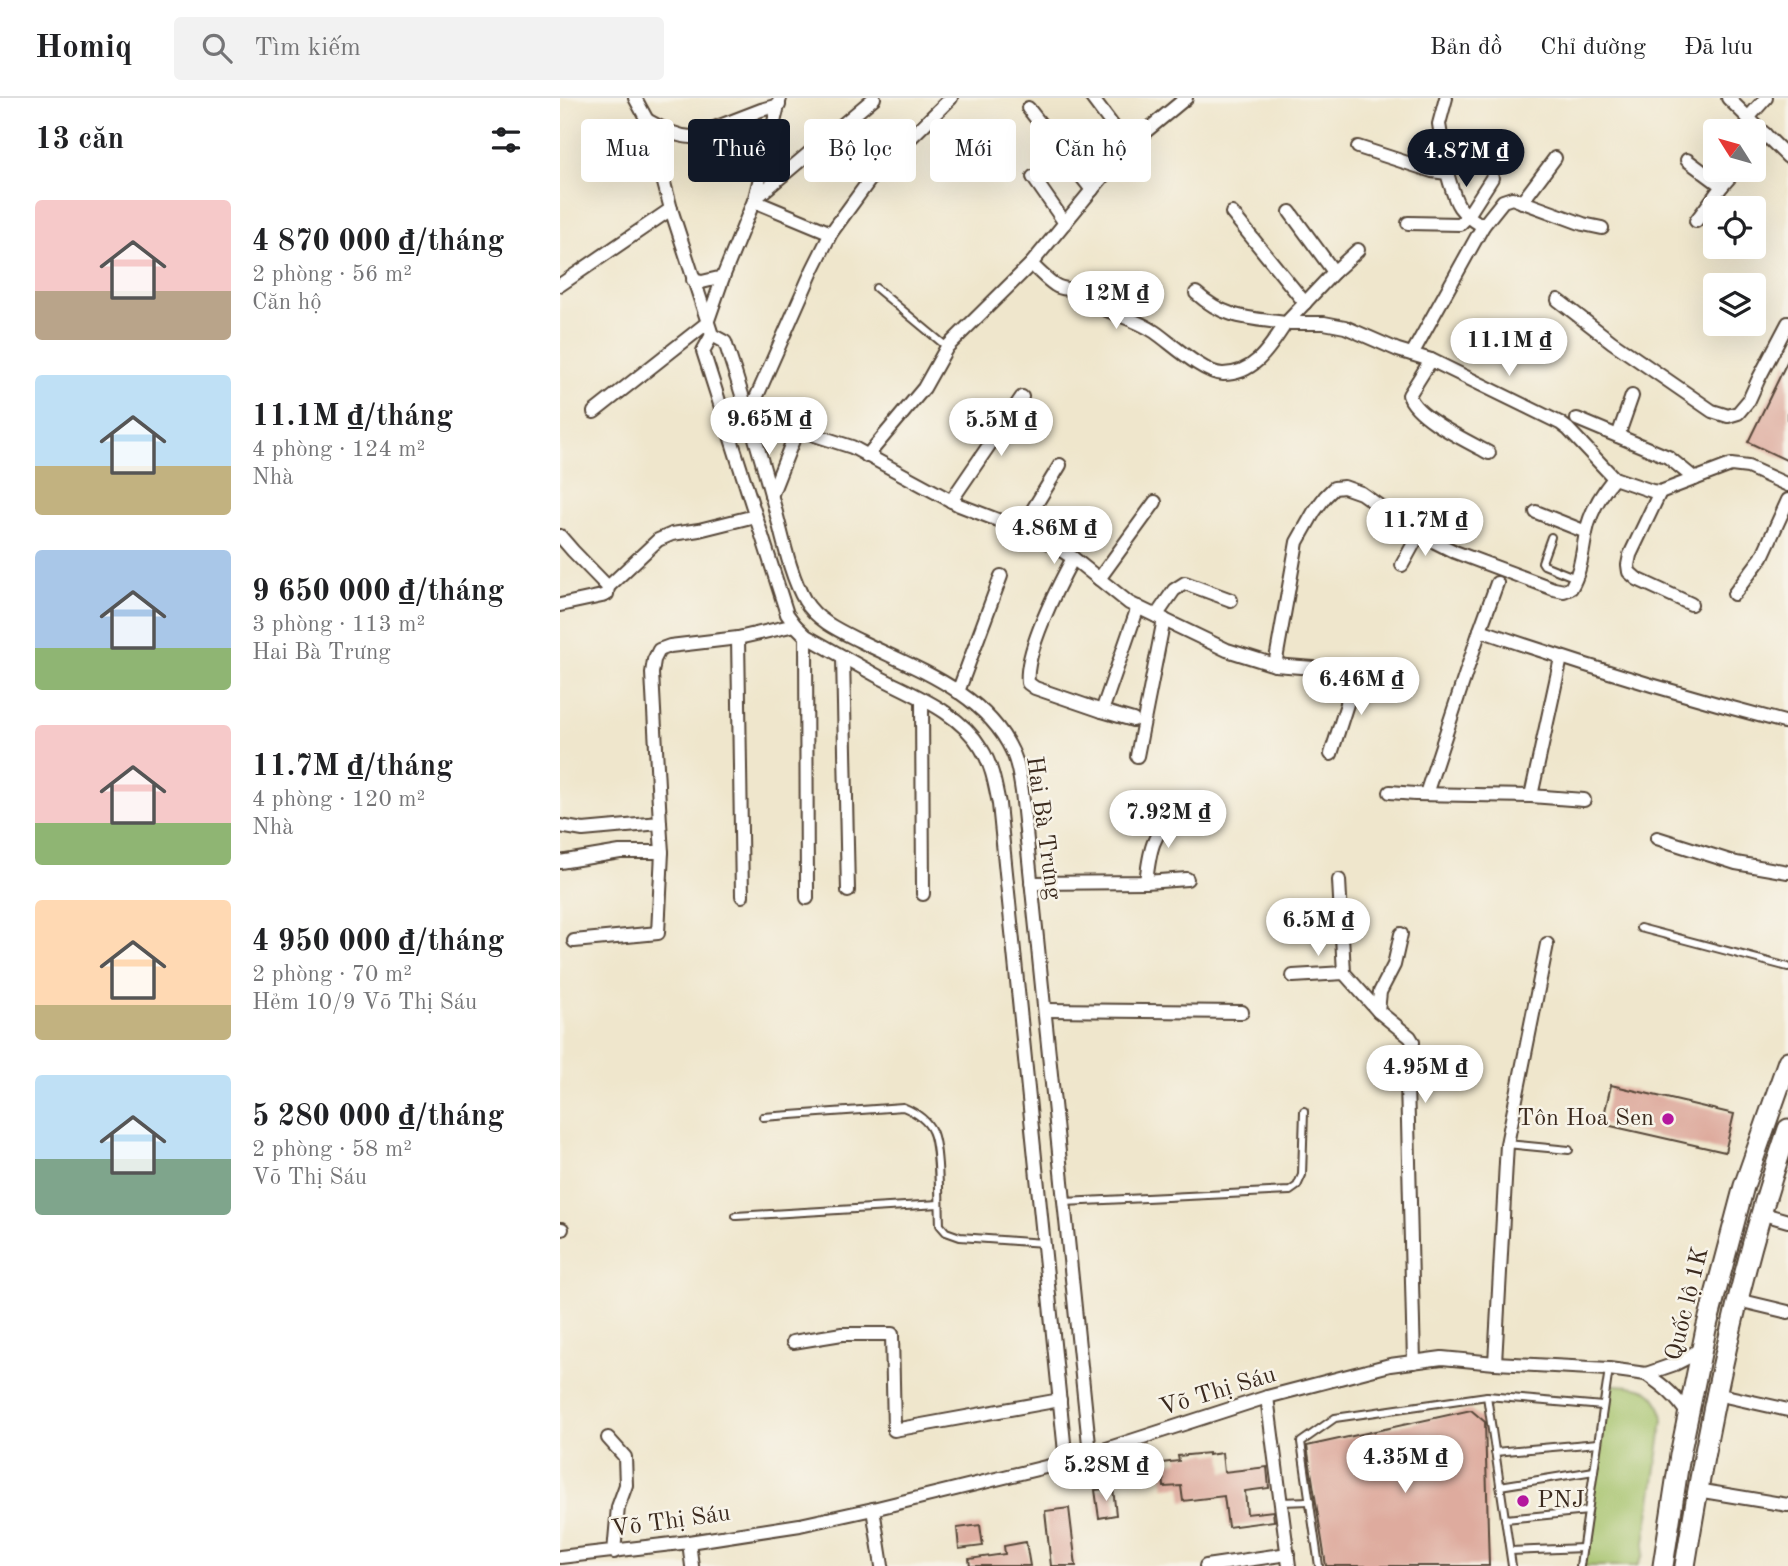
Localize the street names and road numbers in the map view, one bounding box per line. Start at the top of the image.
street label: Hai Bà Trưng [1021,755,1065,901]
street label: Quốc lộ 1K [1661,1245,1714,1363]
street label: Võ Thị Sáu [1157,1363,1279,1421]
street label: Võ Thị Sáu [610,1502,732,1542]

